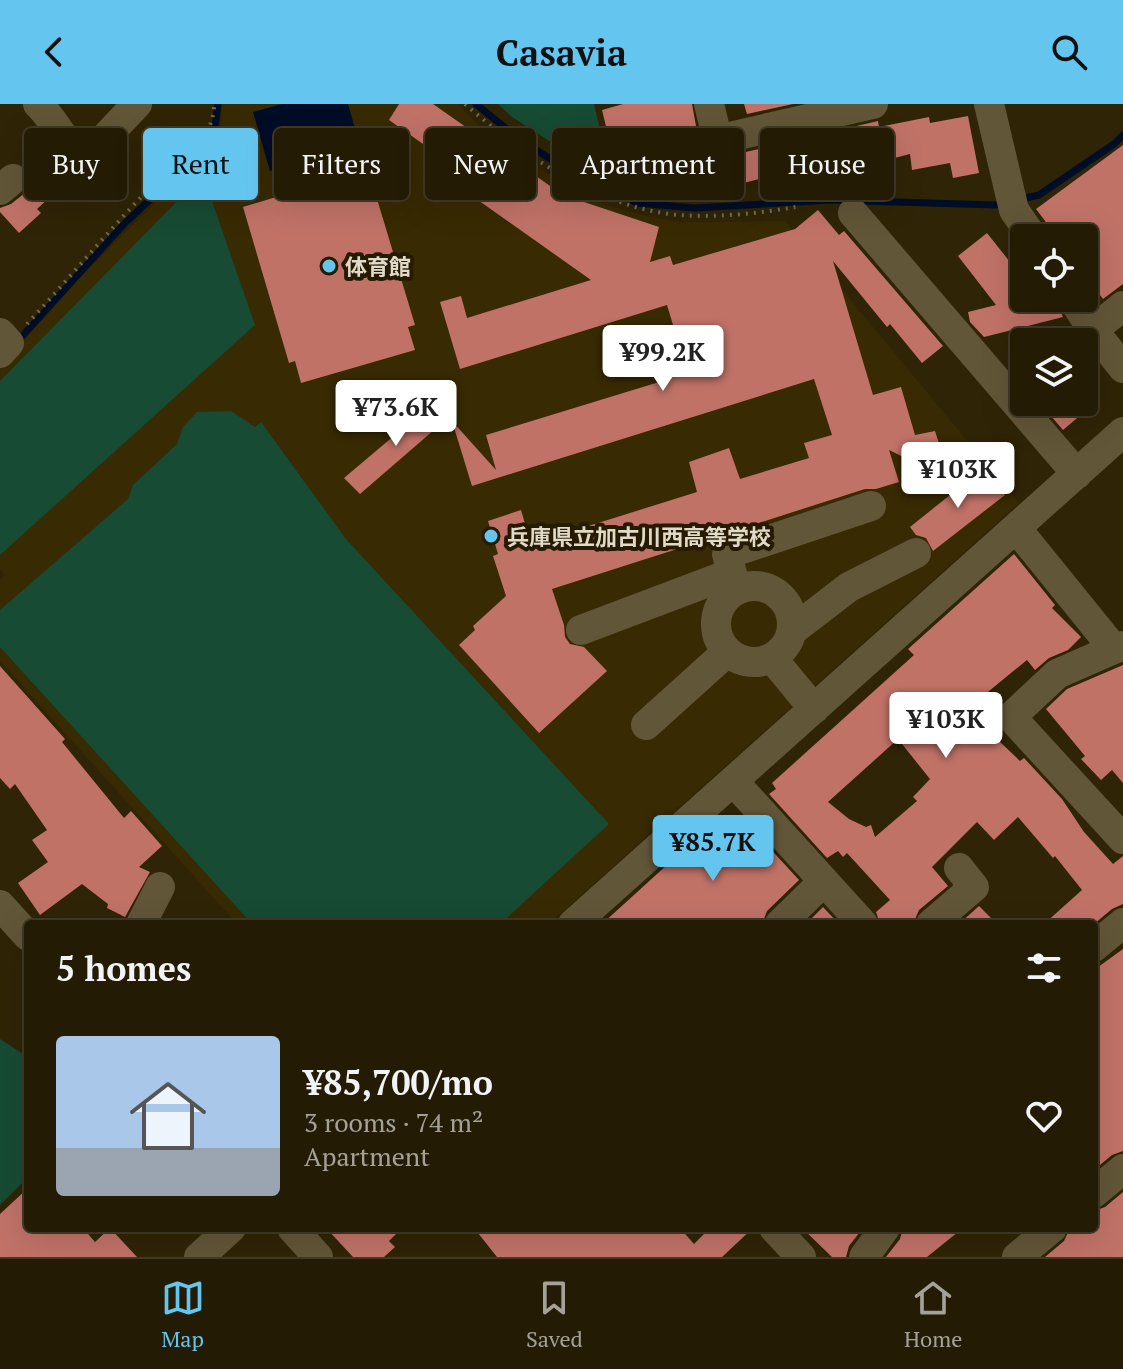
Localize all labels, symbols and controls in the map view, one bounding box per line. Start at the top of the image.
text: Casavia [496,29,627,76]
icon: back [32,30,76,74]
icon: search [1047,30,1091,74]
chip: Buy [24,128,127,200]
chip: Rent [143,128,258,200]
chip: Filters [274,128,409,200]
chip: New [425,128,536,200]
chip: Apartment [552,128,744,200]
chip: House [760,128,894,200]
map controls [1010,224,1098,416]
button: locate [1010,224,1098,312]
place label: 体育館 [345,252,411,281]
marker: 体育館 [320,257,338,275]
pin: ¥99.2K [598,325,728,393]
button: layers [1010,328,1098,416]
text: ¥99.2K [621,334,705,368]
pin: ¥73.6K [331,380,461,448]
text: ¥73.6K [354,389,438,423]
pin: ¥103K [902,442,1014,510]
text: ¥103K [919,451,997,485]
place label: 兵庫県立加古川西高等学校 [507,522,771,551]
marker: 兵庫県立加古川西高等学校 [482,527,500,545]
pin: ¥103K [890,692,1002,760]
text: ¥103K [907,701,985,735]
pin: ¥85.7K [648,815,778,883]
text: ¥85.7K [671,824,755,858]
text: 5 homes [56,946,191,991]
icon: filters [1022,946,1066,990]
text: ¥85,700/mo [304,1060,493,1105]
icon: home [120,1068,216,1164]
icon: heart [1022,1094,1066,1138]
text: 3 rooms · 74 m² [304,1105,483,1139]
text: Apartment [304,1139,430,1173]
tab: Map [161,1276,205,1353]
tab: Saved [526,1276,583,1353]
tab: Home [904,1276,962,1353]

